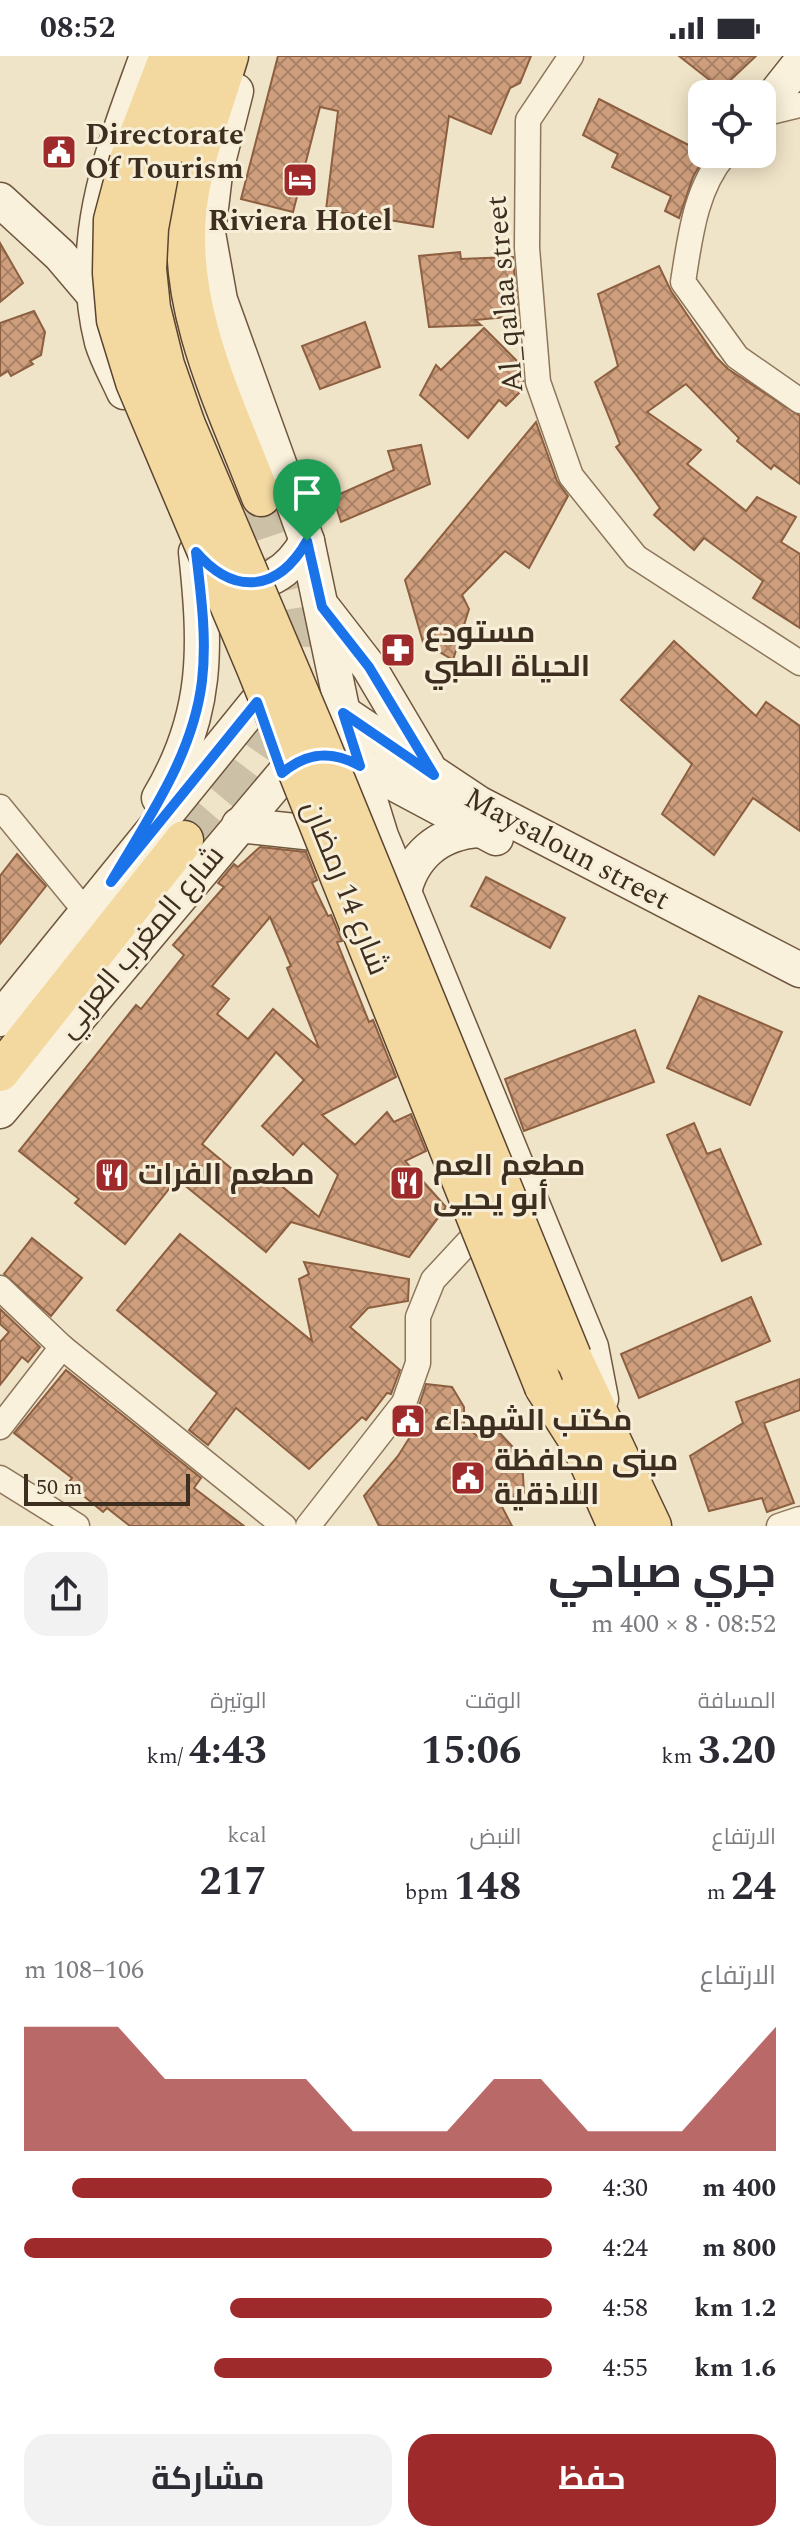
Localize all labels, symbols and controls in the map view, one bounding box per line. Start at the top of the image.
text: 08:52 [40,5,115,51]
map controls [688,80,776,168]
button: locate [688,80,776,168]
place label: Directorate Of Tourism [85,112,244,192]
public building icon: Directorate Of Tourism [40,133,78,171]
hotel icon: Riviera Hotel [281,161,319,199]
street label: Al_qalaa street [473,193,537,395]
place label: Riviera Hotel [208,198,392,244]
pin [273,459,341,541]
icon: arrive [285,471,329,515]
place label: مستودع الحياة الطبي [424,610,590,690]
pharmacy icon: مستودع الحياة الطبي [379,631,417,669]
street label: Maysaloun street [456,775,678,923]
street label: شارع 14 رمضان [289,794,401,982]
street label: شارع المغرب العربي [46,835,236,1049]
place label: مطعم العم أبو يحيى [433,1143,585,1223]
place label: مطعم الفرات [138,1152,315,1198]
restaurant icon: مطعم الفرات [93,1156,131,1194]
restaurant icon: مطعم العم أبو يحيى [388,1164,426,1202]
place label: مكتب الشهداء [434,1398,632,1444]
public building icon: مكتب الشهداء [389,1402,427,1440]
place label: مبنى محافظة اللاذقية [494,1438,678,1518]
public building icon: مبنى محافظة اللاذقية [449,1459,487,1497]
scale bar [24,1470,190,1506]
text: 50 m [36,1471,82,1504]
text: جري صباحي [548,1540,776,1607]
button: share [24,1552,108,1636]
text: 08:52 · 8 × 400 m [591,1604,776,1644]
text: الوتيرة [210,1685,267,1718]
text: الوقت [465,1685,521,1718]
text: المسافة [698,1685,776,1718]
text: 4:43 [189,1721,267,1782]
text: 15:06 [421,1721,521,1782]
text: 3.20 [698,1721,776,1782]
text: /km [146,1740,189,1773]
text: km [661,1740,698,1773]
text: kcal [227,1819,267,1852]
text: النبض [470,1821,521,1854]
text: الارتفاع [712,1821,776,1854]
text: 217 [199,1852,267,1913]
text: 148 [454,1857,521,1918]
text: 24 [731,1857,776,1918]
text: bpm [405,1876,454,1909]
text: m [707,1876,731,1909]
text: 106–108 m [24,1950,144,1990]
text: الارتفاع [700,1956,776,1996]
text: 4:30 [602,2168,648,2208]
text: 400 m [702,2168,776,2208]
text: 4:24 [602,2228,648,2268]
text: 800 m [702,2228,776,2268]
text: 4:58 [602,2288,648,2328]
text: 1.2 km [694,2288,776,2328]
text: 4:55 [602,2348,648,2388]
text: 1.6 km [694,2348,776,2388]
button: مشاركة [24,2434,392,2526]
button: حفظ [408,2434,776,2526]

